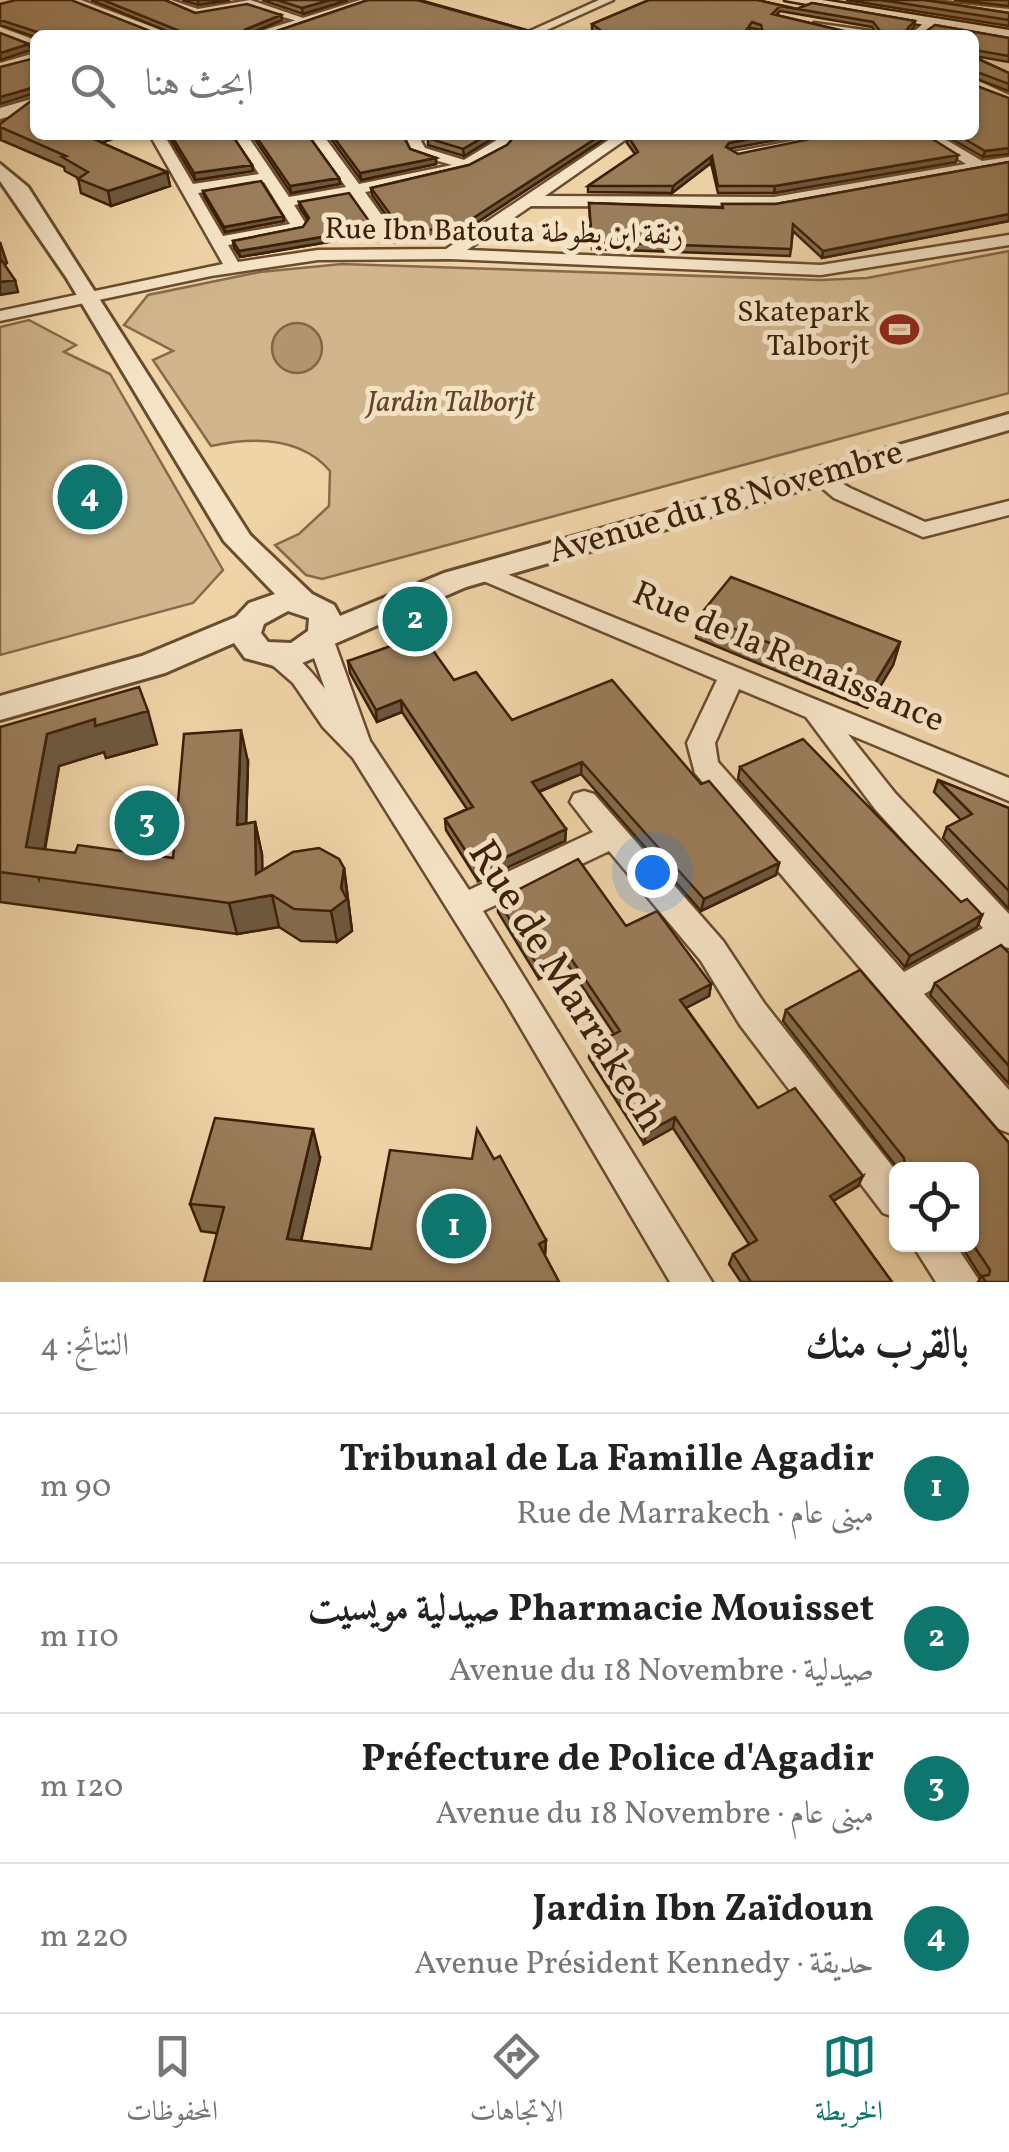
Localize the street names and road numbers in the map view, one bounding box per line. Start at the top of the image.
street label: Rue Ibn Batouta زنقة ابن بطوطة [324,209,684,257]
street label: Avenue du 18 Novembre [543,429,909,577]
street label: Rue de la Renaissance [625,571,951,745]
street label: Rue de Marrakech [452,830,678,1144]

